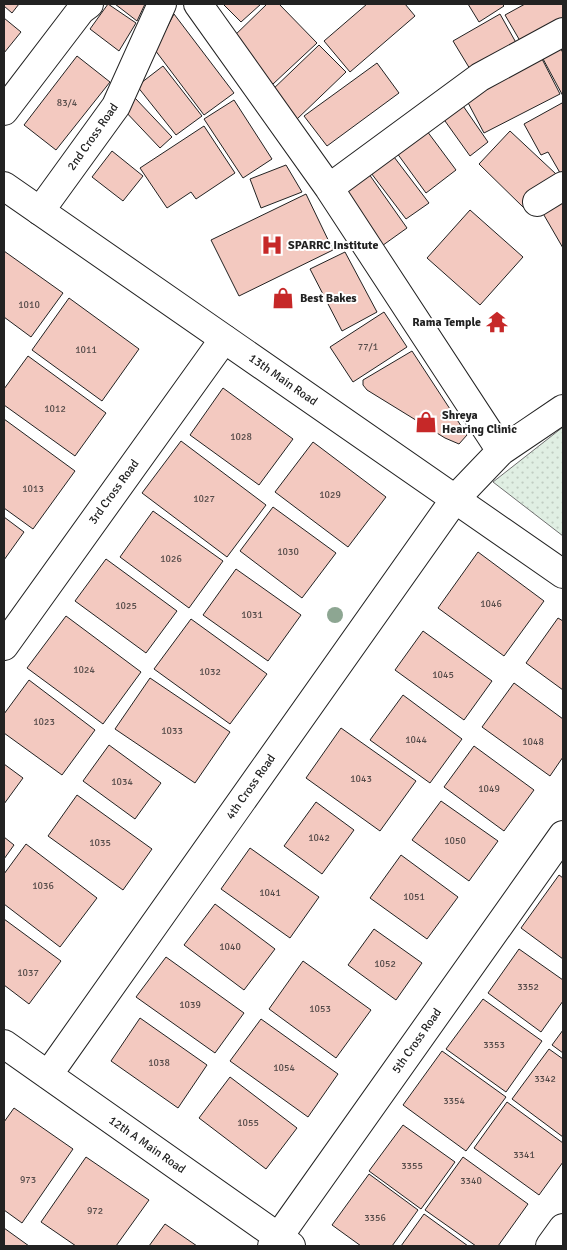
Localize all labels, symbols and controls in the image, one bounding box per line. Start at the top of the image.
house number: 83/4 [57,97,78,109]
street label: 2nd Cross Road [64,101,122,173]
hospital icon: SPARRC Institute [259,232,285,258]
place label: SPARRC Institute [288,238,378,253]
shop icon: Best Bakes [270,285,296,311]
place label: Best Bakes [300,291,357,306]
house number: 1010 [18,299,40,311]
temple icon: Rama Temple [484,309,510,335]
place label: Rama Temple [412,315,481,330]
house number: 77/1 [358,341,378,353]
house number: 1011 [75,344,97,356]
street label: 13th Main Road [246,351,320,409]
house number: 1012 [44,403,66,415]
place label: Shreya Hearing Clinic [442,408,517,437]
shop icon: Shreya Hearing Clinic [413,409,439,435]
house number: 1028 [230,431,252,443]
street label: 3rd Cross Road [86,457,142,527]
house number: 1013 [22,483,44,495]
house number: 1029 [319,489,341,501]
house number: 1027 [193,493,215,505]
house number: 1030 [277,546,299,558]
house number: 1026 [160,553,182,565]
house number: 1046 [480,598,502,610]
house number: 1025 [115,600,137,612]
house number: 1031 [241,609,263,621]
house number: 1024 [73,664,95,676]
house number: 1032 [199,666,221,678]
house number: 1045 [432,669,454,681]
house number: 1023 [33,716,55,728]
house number: 1033 [161,725,183,737]
house number: 1044 [405,734,427,746]
house number: 1048 [522,736,544,748]
street label: 4th Cross Road [223,751,279,823]
house number: 1043 [350,773,372,785]
house number: 1034 [111,776,133,788]
house number: 1049 [478,783,500,795]
house number: 1042 [308,832,330,844]
house number: 1050 [444,835,466,847]
house number: 1035 [89,837,111,849]
house number: 1036 [32,880,54,892]
house number: 1041 [259,887,281,899]
house number: 1051 [403,891,425,903]
house number: 1040 [219,941,241,953]
house number: 1052 [374,958,396,970]
house number: 1037 [17,967,39,979]
house number: 3352 [517,981,539,993]
house number: 1039 [179,999,201,1011]
house number: 1053 [309,1003,331,1015]
street label: 5th Cross Road [389,1005,445,1077]
house number: 3353 [483,1039,505,1051]
house number: 1038 [148,1057,170,1069]
house number: 1054 [273,1062,295,1074]
house number: 3342 [534,1073,556,1085]
house number: 3354 [443,1095,465,1107]
street label: 12th A Main Road [106,1113,188,1177]
house number: 1055 [237,1117,259,1129]
house number: 3341 [513,1149,535,1161]
house number: 3355 [401,1160,423,1172]
house number: 973 [20,1174,36,1186]
house number: 3340 [460,1175,482,1187]
house number: 972 [87,1205,103,1217]
house number: 3356 [364,1212,386,1224]

